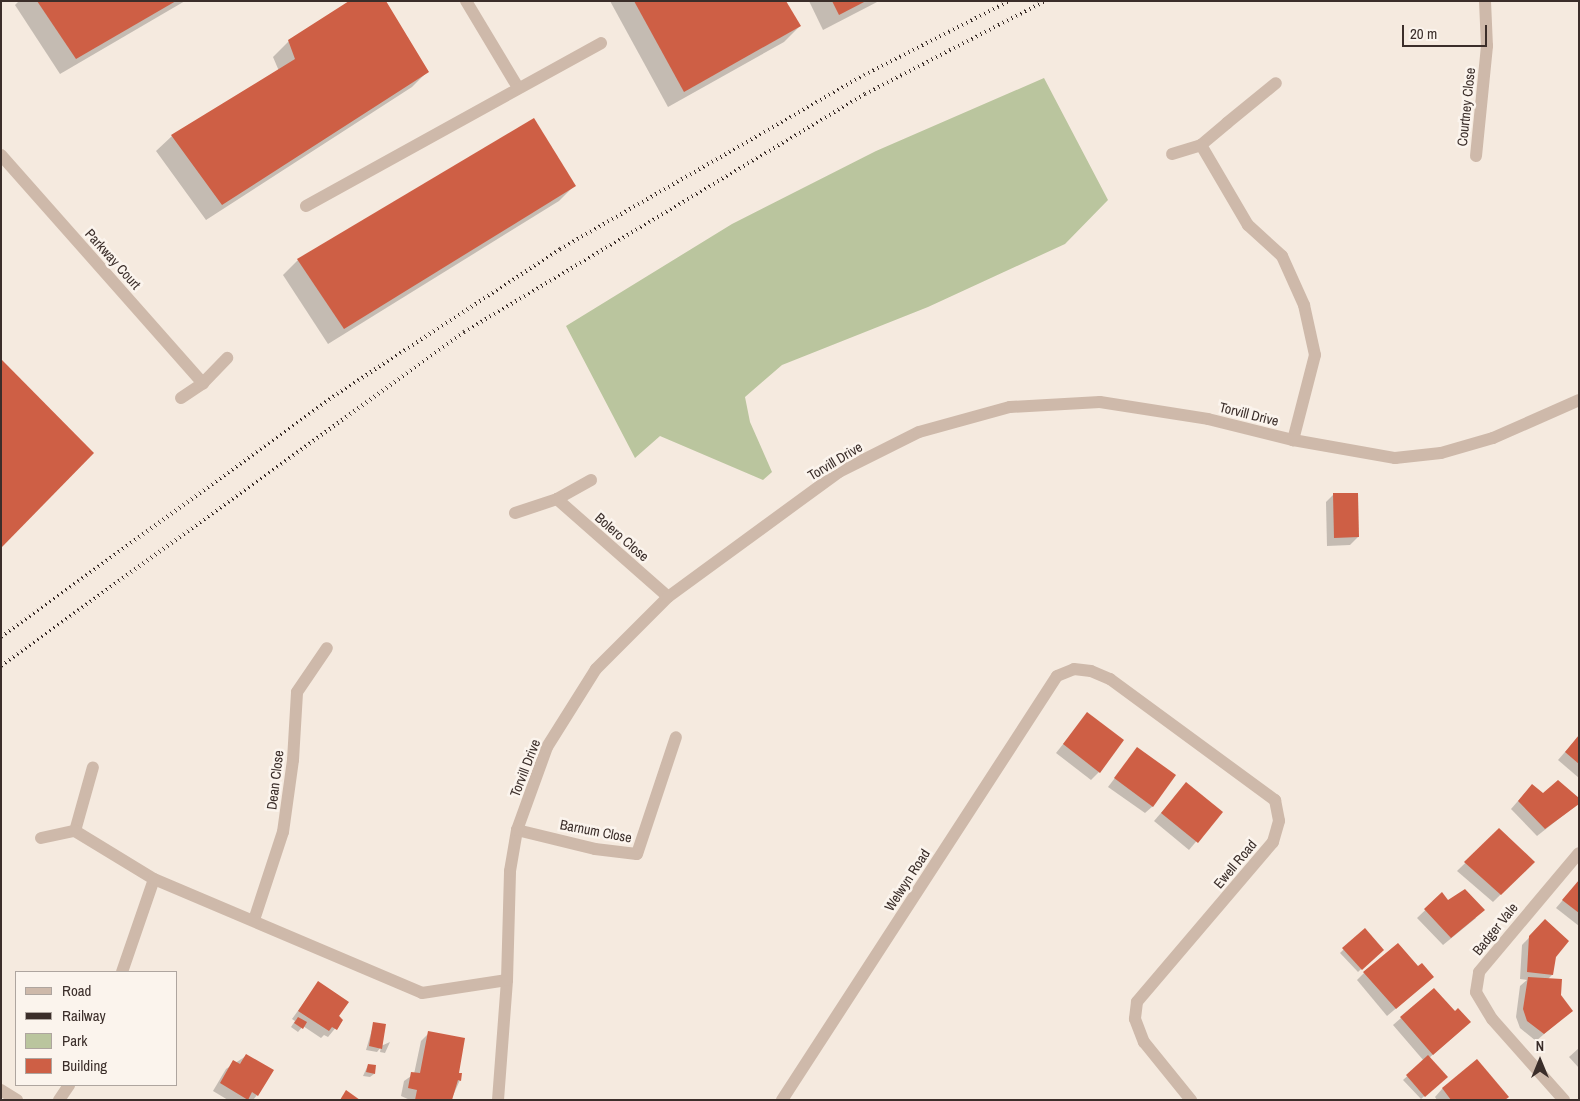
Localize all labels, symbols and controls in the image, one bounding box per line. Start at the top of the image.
scale bar [1405,15,1490,47]
text: 20 m [1410,23,1437,44]
street label: Courtney Close [1454,67,1478,147]
street label: Parkway Court [82,225,144,293]
street label: Torvill Drive [1218,399,1280,429]
street label: Torvill Drive [805,438,865,484]
street label: Bolero Close [592,509,652,565]
street label: Torvill Drive [506,737,544,799]
street label: Dean Close [263,749,287,811]
street label: Barnum Close [559,816,633,846]
street label: Ewell Road [1210,836,1260,892]
street label: Welwyn Road [881,846,933,914]
street label: Badger Vale [1469,899,1521,959]
legend [15,971,178,1086]
text: Road [62,980,91,1001]
text: Railway [62,1005,106,1026]
text: Park [62,1030,87,1051]
north arrow [1515,1036,1565,1086]
text: N [1536,1037,1544,1055]
text: Building [62,1055,107,1076]

